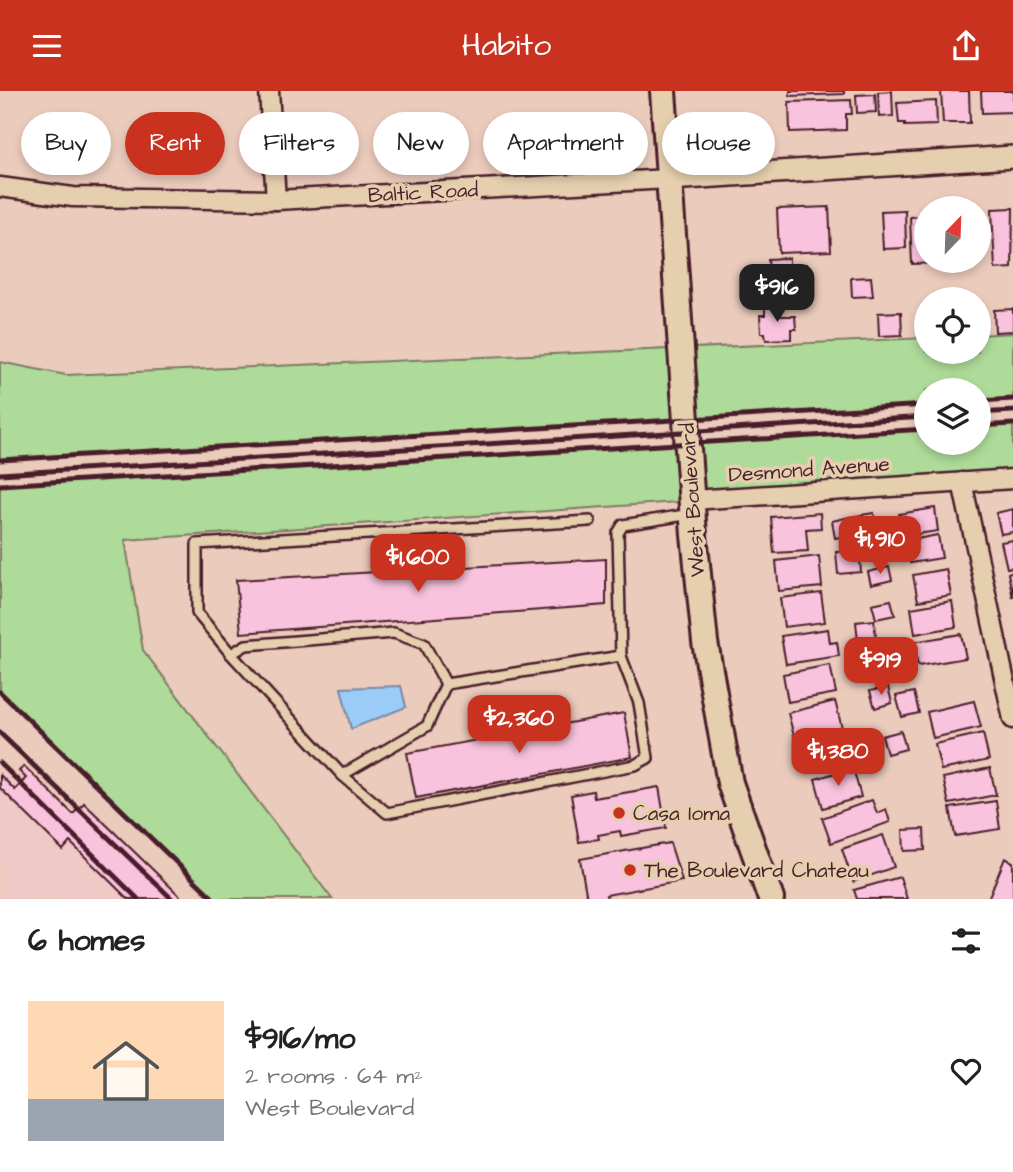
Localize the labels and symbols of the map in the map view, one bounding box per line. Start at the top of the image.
street label: Baltic Road [367,175,479,210]
north arrow [914,196,990,273]
pin: $916 [736,265,818,324]
street label: West Boulevard [673,422,712,578]
street label: Desmond Avenue [727,449,891,490]
pin: $1,910 [823,517,937,576]
pin: $1,600 [361,535,475,594]
pin: $919 [840,637,922,697]
pin: $2,360 [462,695,576,755]
pin: $1,380 [781,729,895,788]
place label: Casa Ioma [633,799,731,828]
marker: Casa Ioma [611,805,627,821]
place label: The Boulevard Chateau [644,856,869,885]
marker: The Boulevard Chateau [622,862,638,878]

